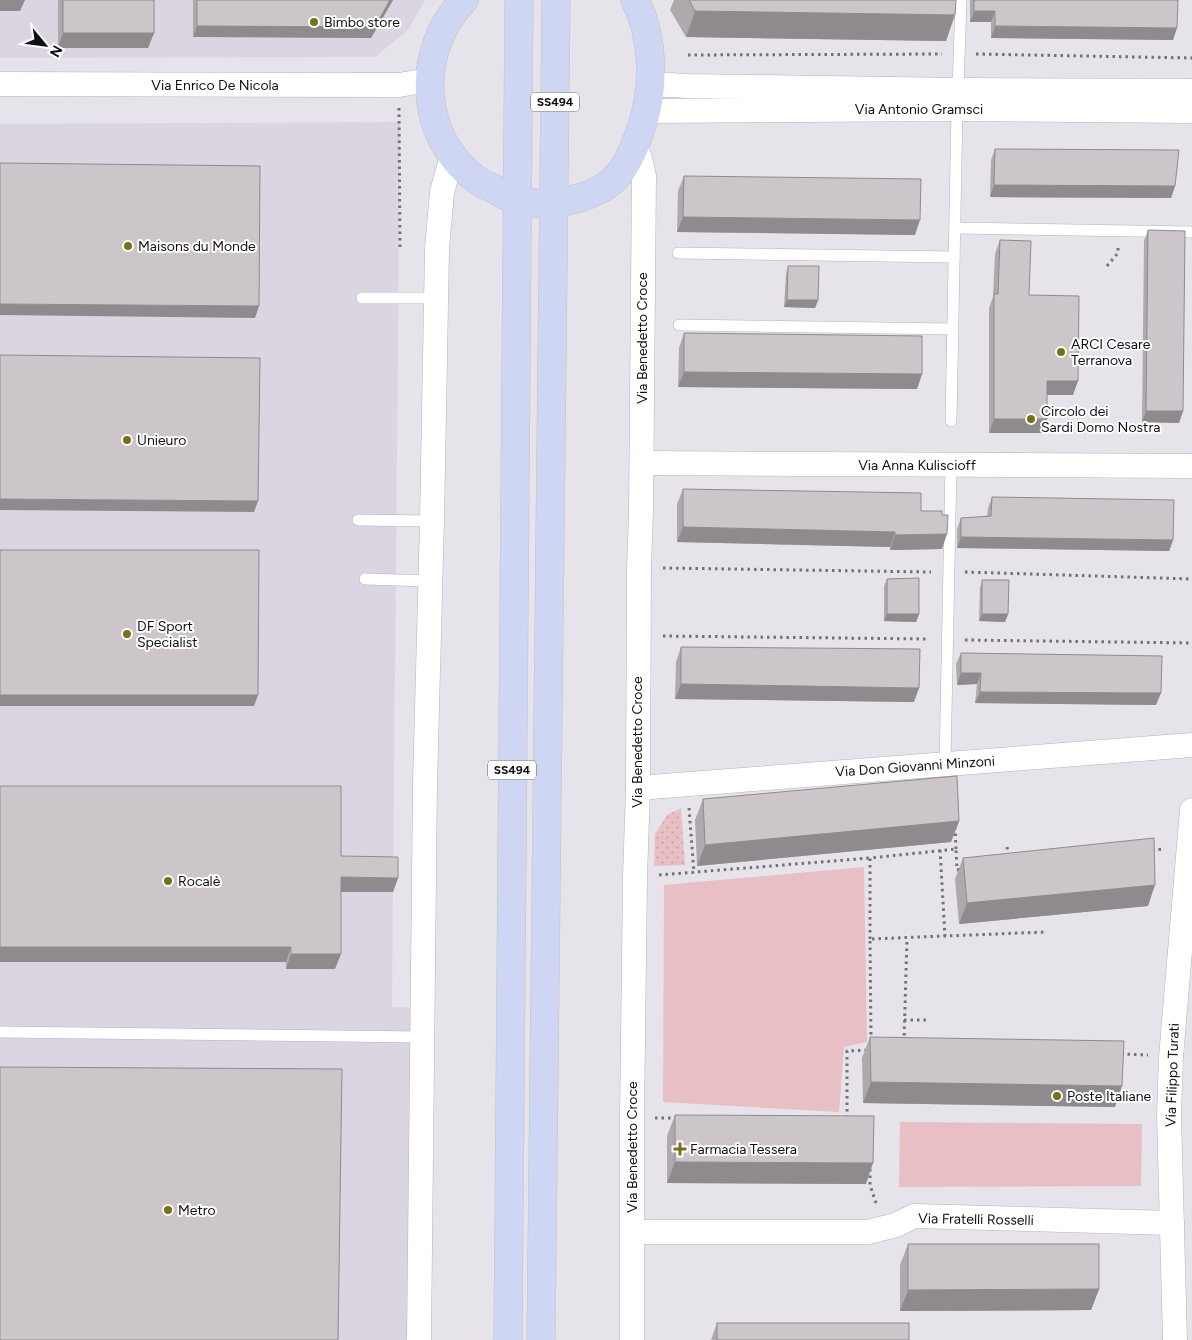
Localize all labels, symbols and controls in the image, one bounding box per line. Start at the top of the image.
place label: Bimbo store [324,14,400,31]
marker: Bimbo store [308,16,320,28]
north arrow [20,20,70,70]
text: N [46,42,66,60]
street label: Via Enrico De Nicola [151,77,279,94]
road number: SS494 [531,92,579,111]
street label: Via Antonio Gramsci [855,101,983,118]
place label: Maisons du Monde [138,238,256,255]
marker: Maisons du Monde [122,240,134,252]
street label: Via Benedetto Croce [634,272,651,404]
place label: ARCI Cesare Terranova [1071,336,1151,369]
marker: ARCI Cesare Terranova [1055,346,1067,358]
place label: Circolo dei Sardi Domo Nostra [1041,403,1160,436]
marker: Circolo dei Sardi Domo Nostra [1025,413,1037,425]
place label: Unieuro [137,432,186,449]
marker: Unieuro [121,434,133,446]
street label: Via Anna Kuliscioff [858,457,977,474]
place label: DF Sport Specialist [137,618,198,651]
marker: DF Sport Specialist [121,628,133,640]
street label: Via Benedetto Croce [629,676,646,808]
street label: Via Don Giovanni Minzoni [835,752,995,781]
road number: SS494 [488,760,536,780]
place label: Rocalè [178,873,221,890]
marker: Rocalè [162,875,174,887]
street label: Via Filippo Turati [1162,1023,1183,1127]
street label: Via Benedetto Croce [624,1081,641,1213]
place label: Poste Italiane [1067,1088,1151,1105]
marker: Poste Italiane [1051,1090,1063,1102]
place label: Farmacia Tessera [690,1141,797,1158]
marker: Farmacia Tessera [674,1143,686,1155]
place label: Metro [178,1202,216,1219]
marker: Metro [162,1204,174,1216]
street label: Via Fratelli Rosselli [918,1210,1034,1229]

